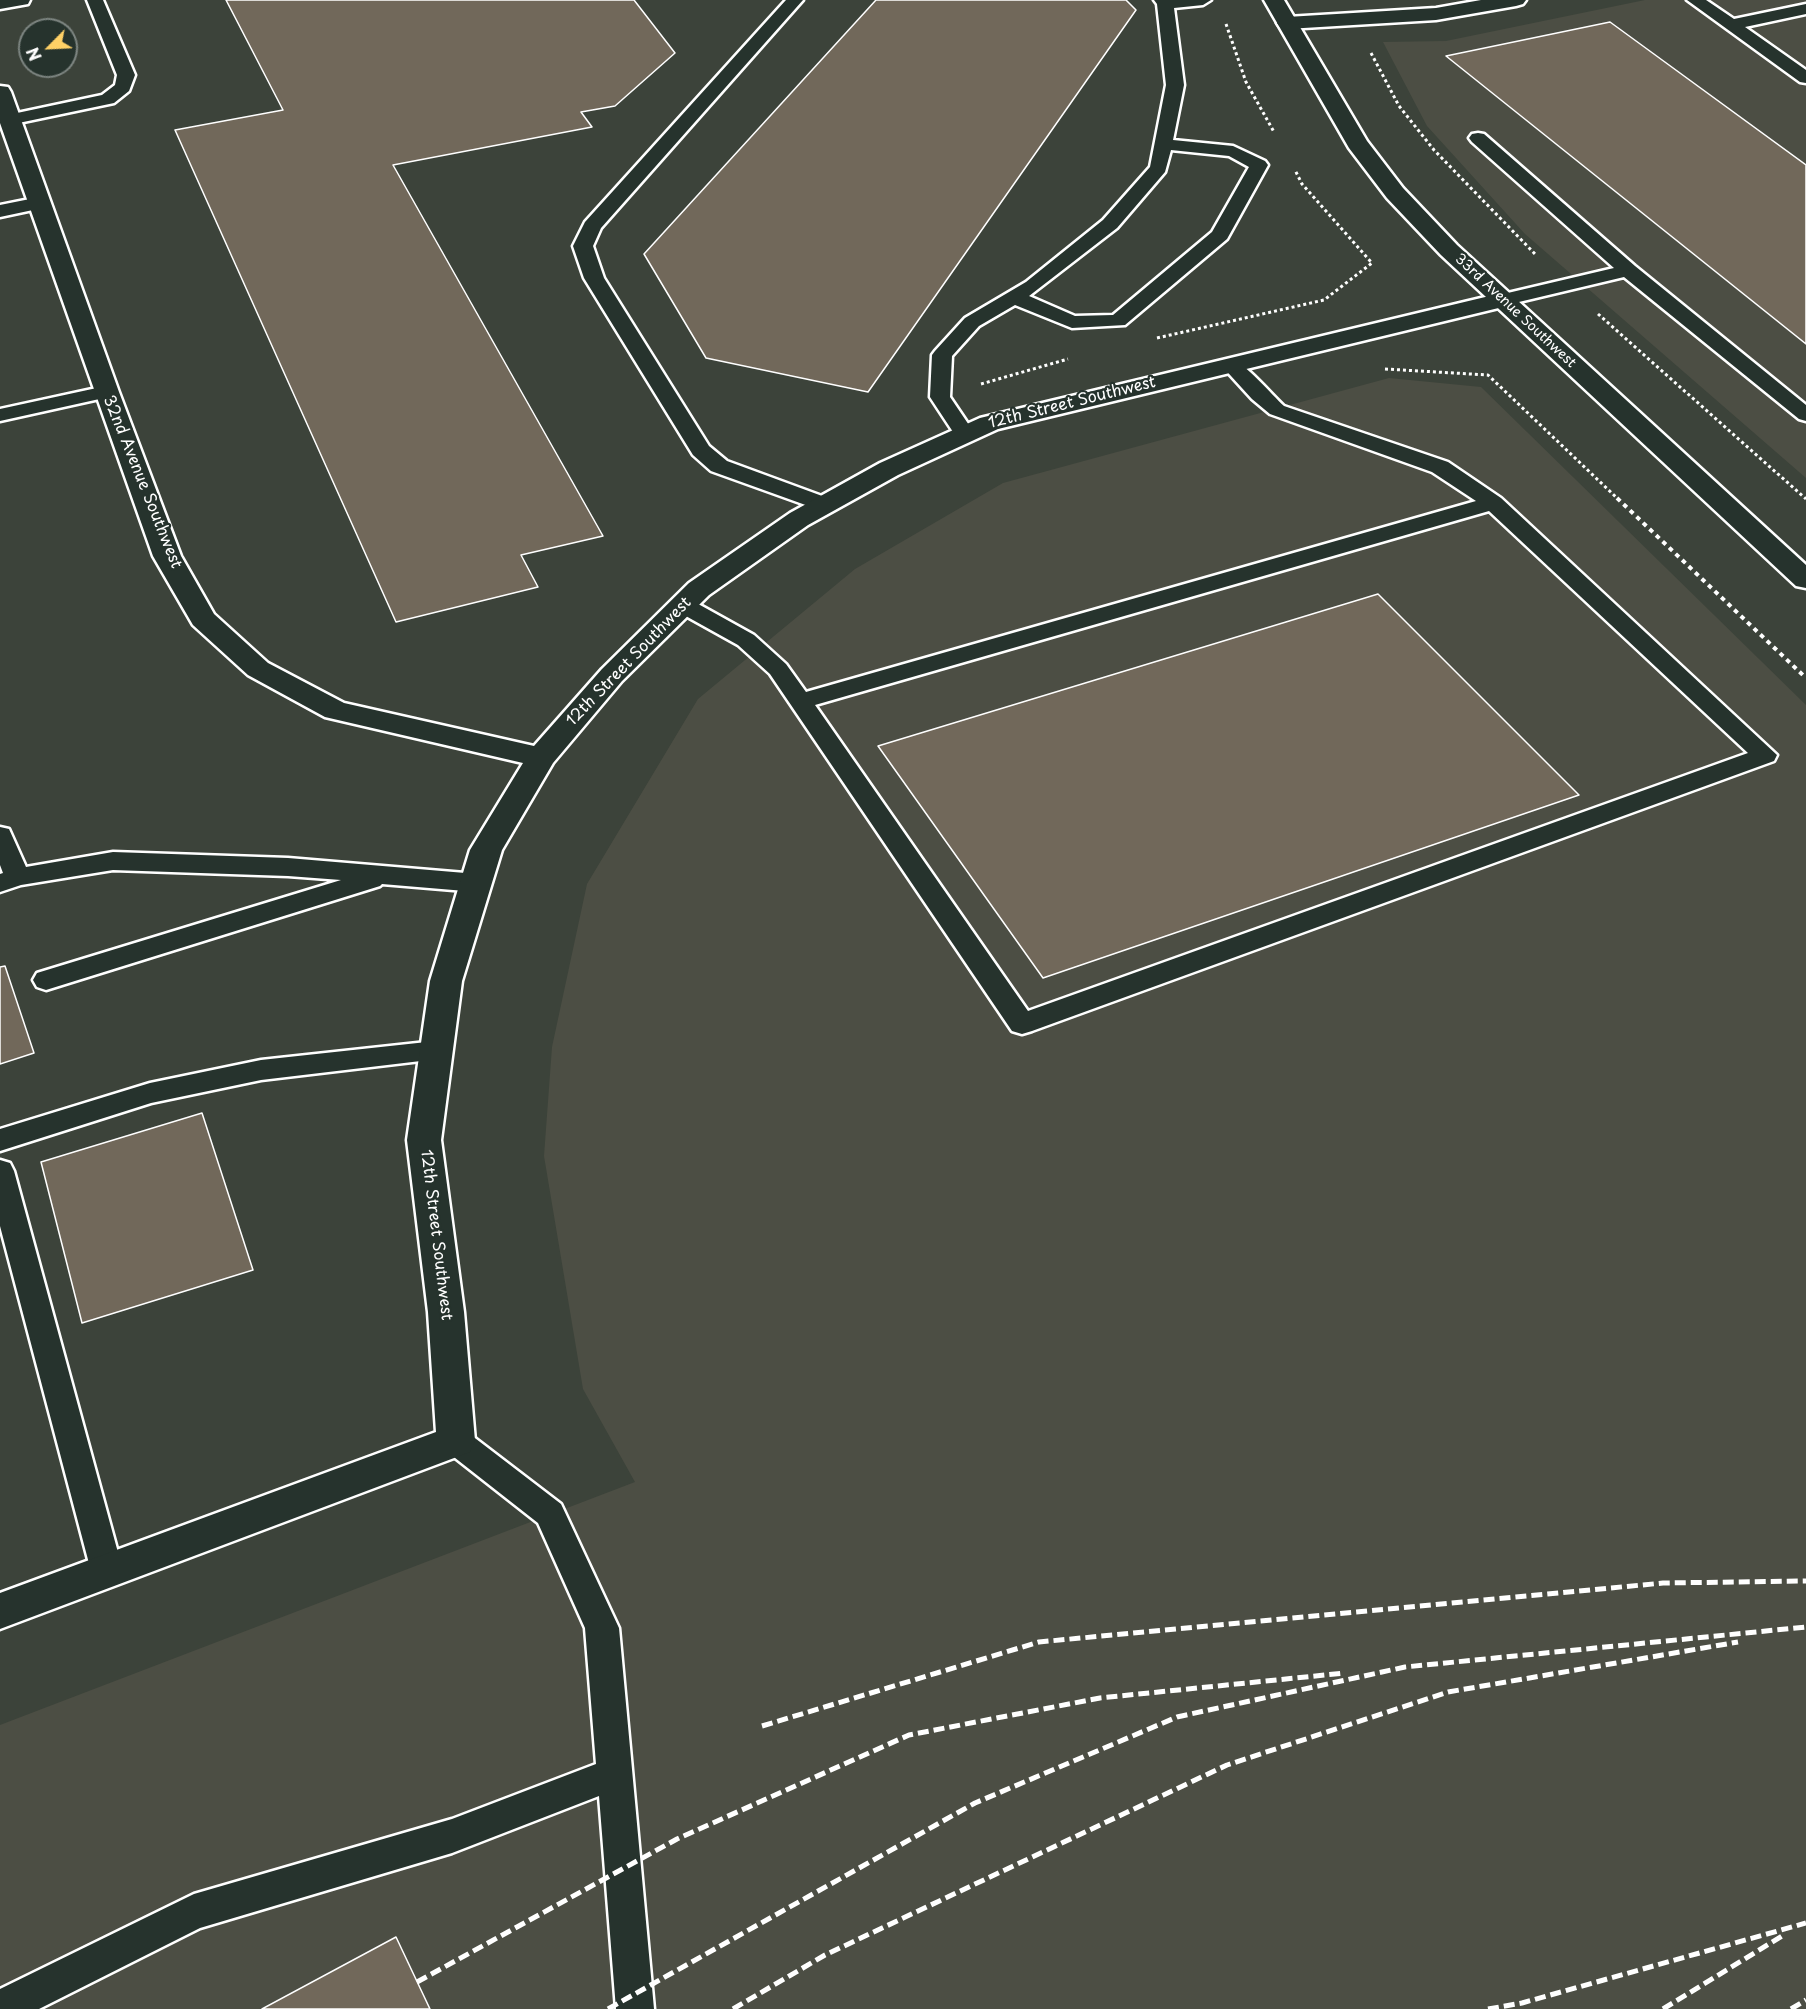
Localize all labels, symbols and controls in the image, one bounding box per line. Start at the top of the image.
north arrow [18,18,78,78]
text: N [20,44,47,65]
street label: 33rd Avenue Southwest [1451,250,1579,372]
street label: 12th Street Southwest [986,373,1158,433]
street label: 32nd Avenue Southwest [98,393,186,571]
street label: 12th Street Southwest [562,594,696,730]
street label: 12th Street Southwest [416,1149,456,1321]

